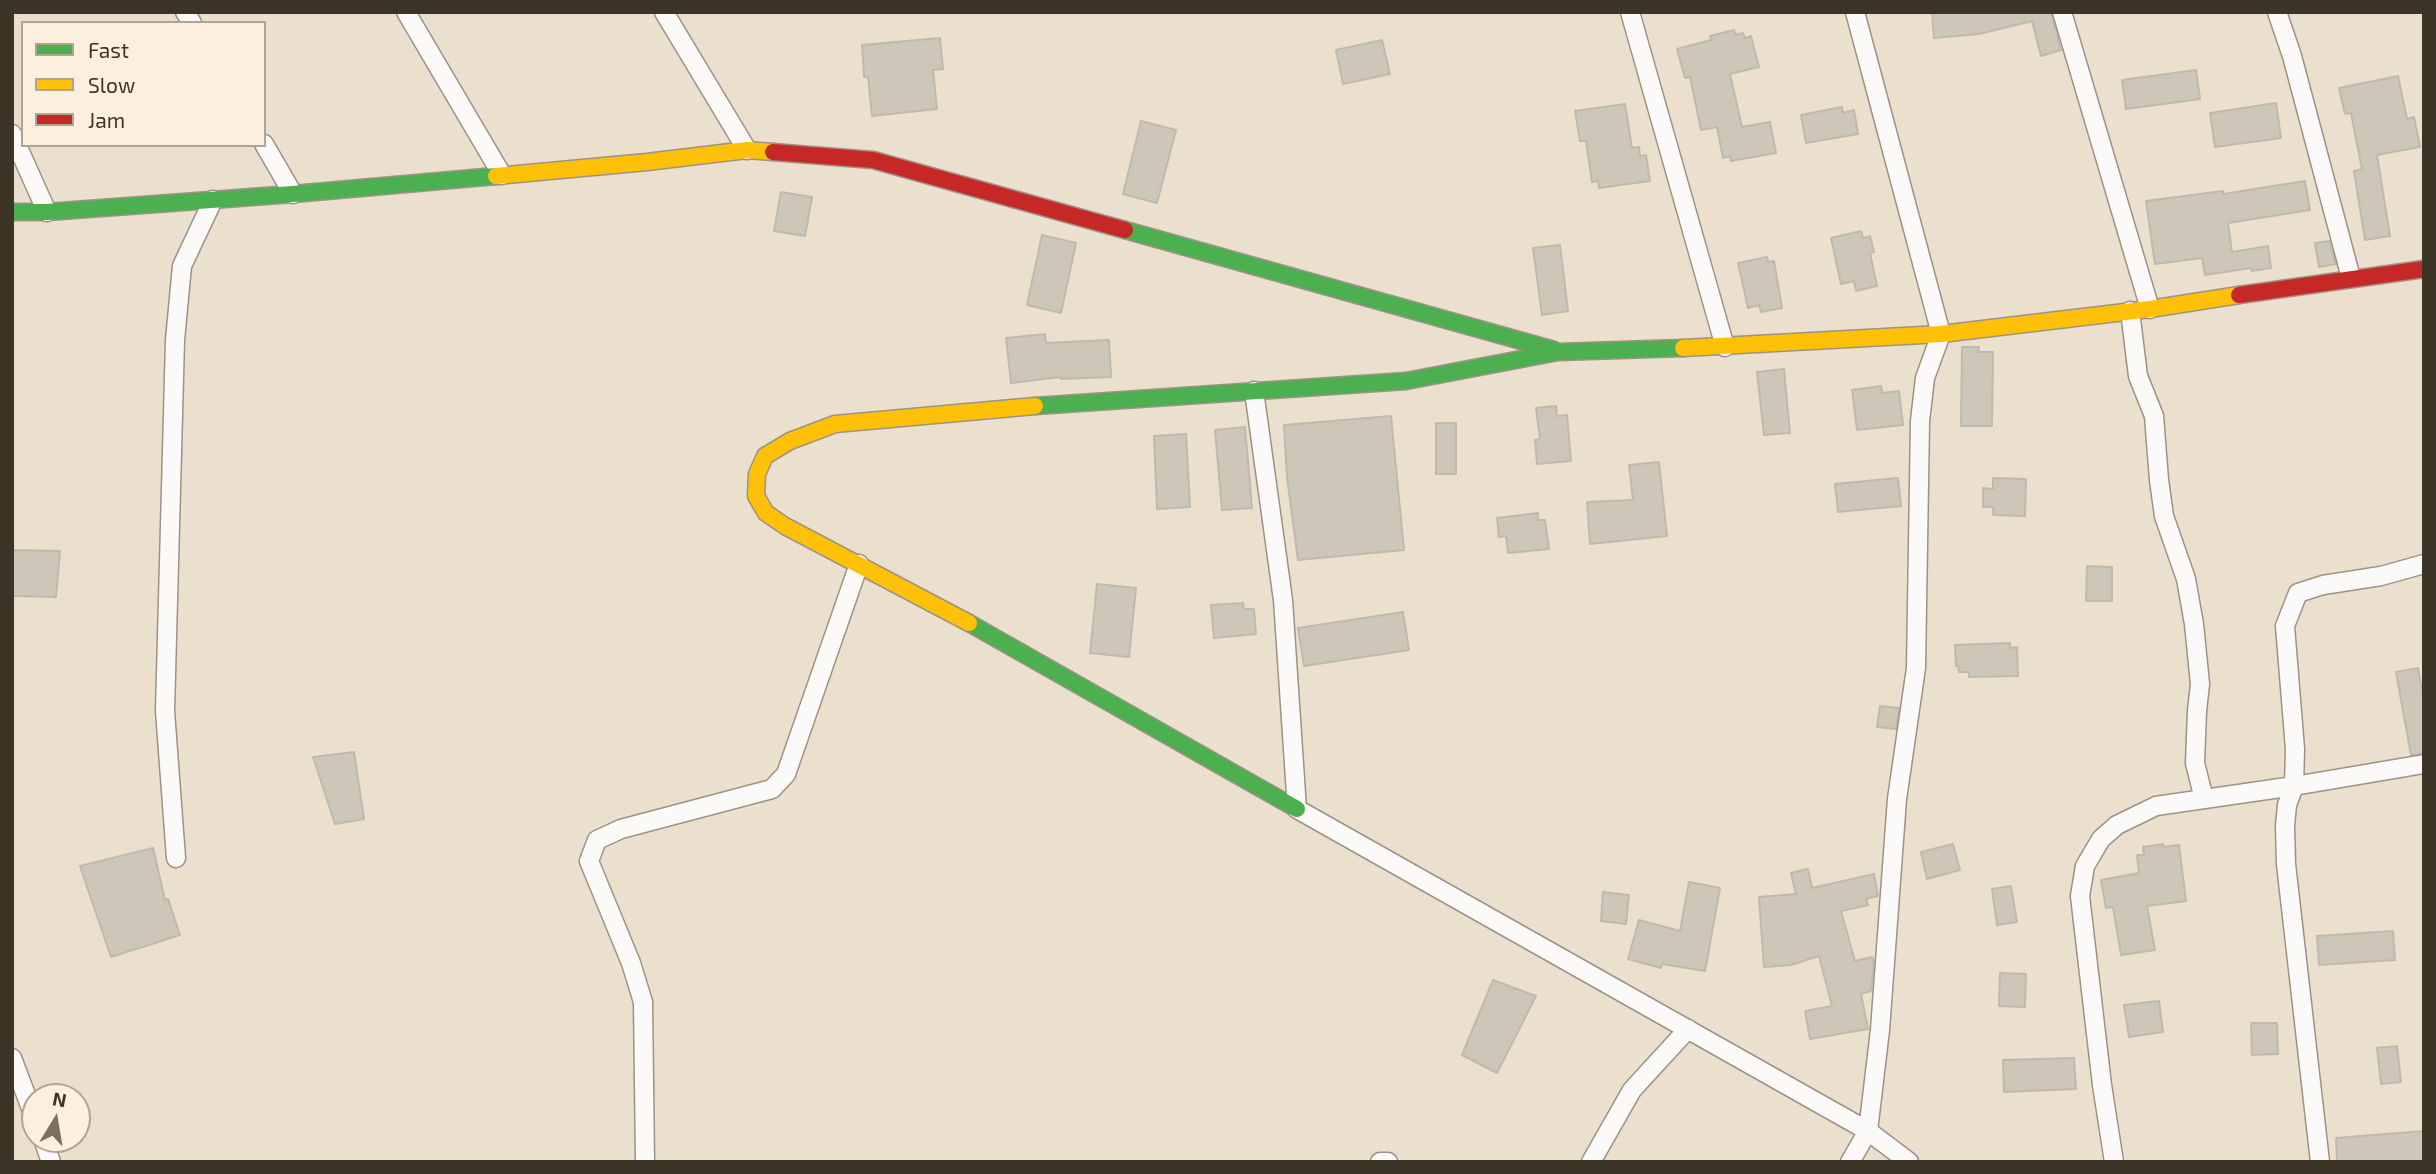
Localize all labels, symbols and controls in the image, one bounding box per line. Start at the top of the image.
legend [21,21,266,147]
text: Fast [88,37,129,62]
text: Slow [88,72,135,97]
text: Jam [88,107,125,132]
north arrow [21,1083,91,1153]
text: N [51,1086,69,1111]

